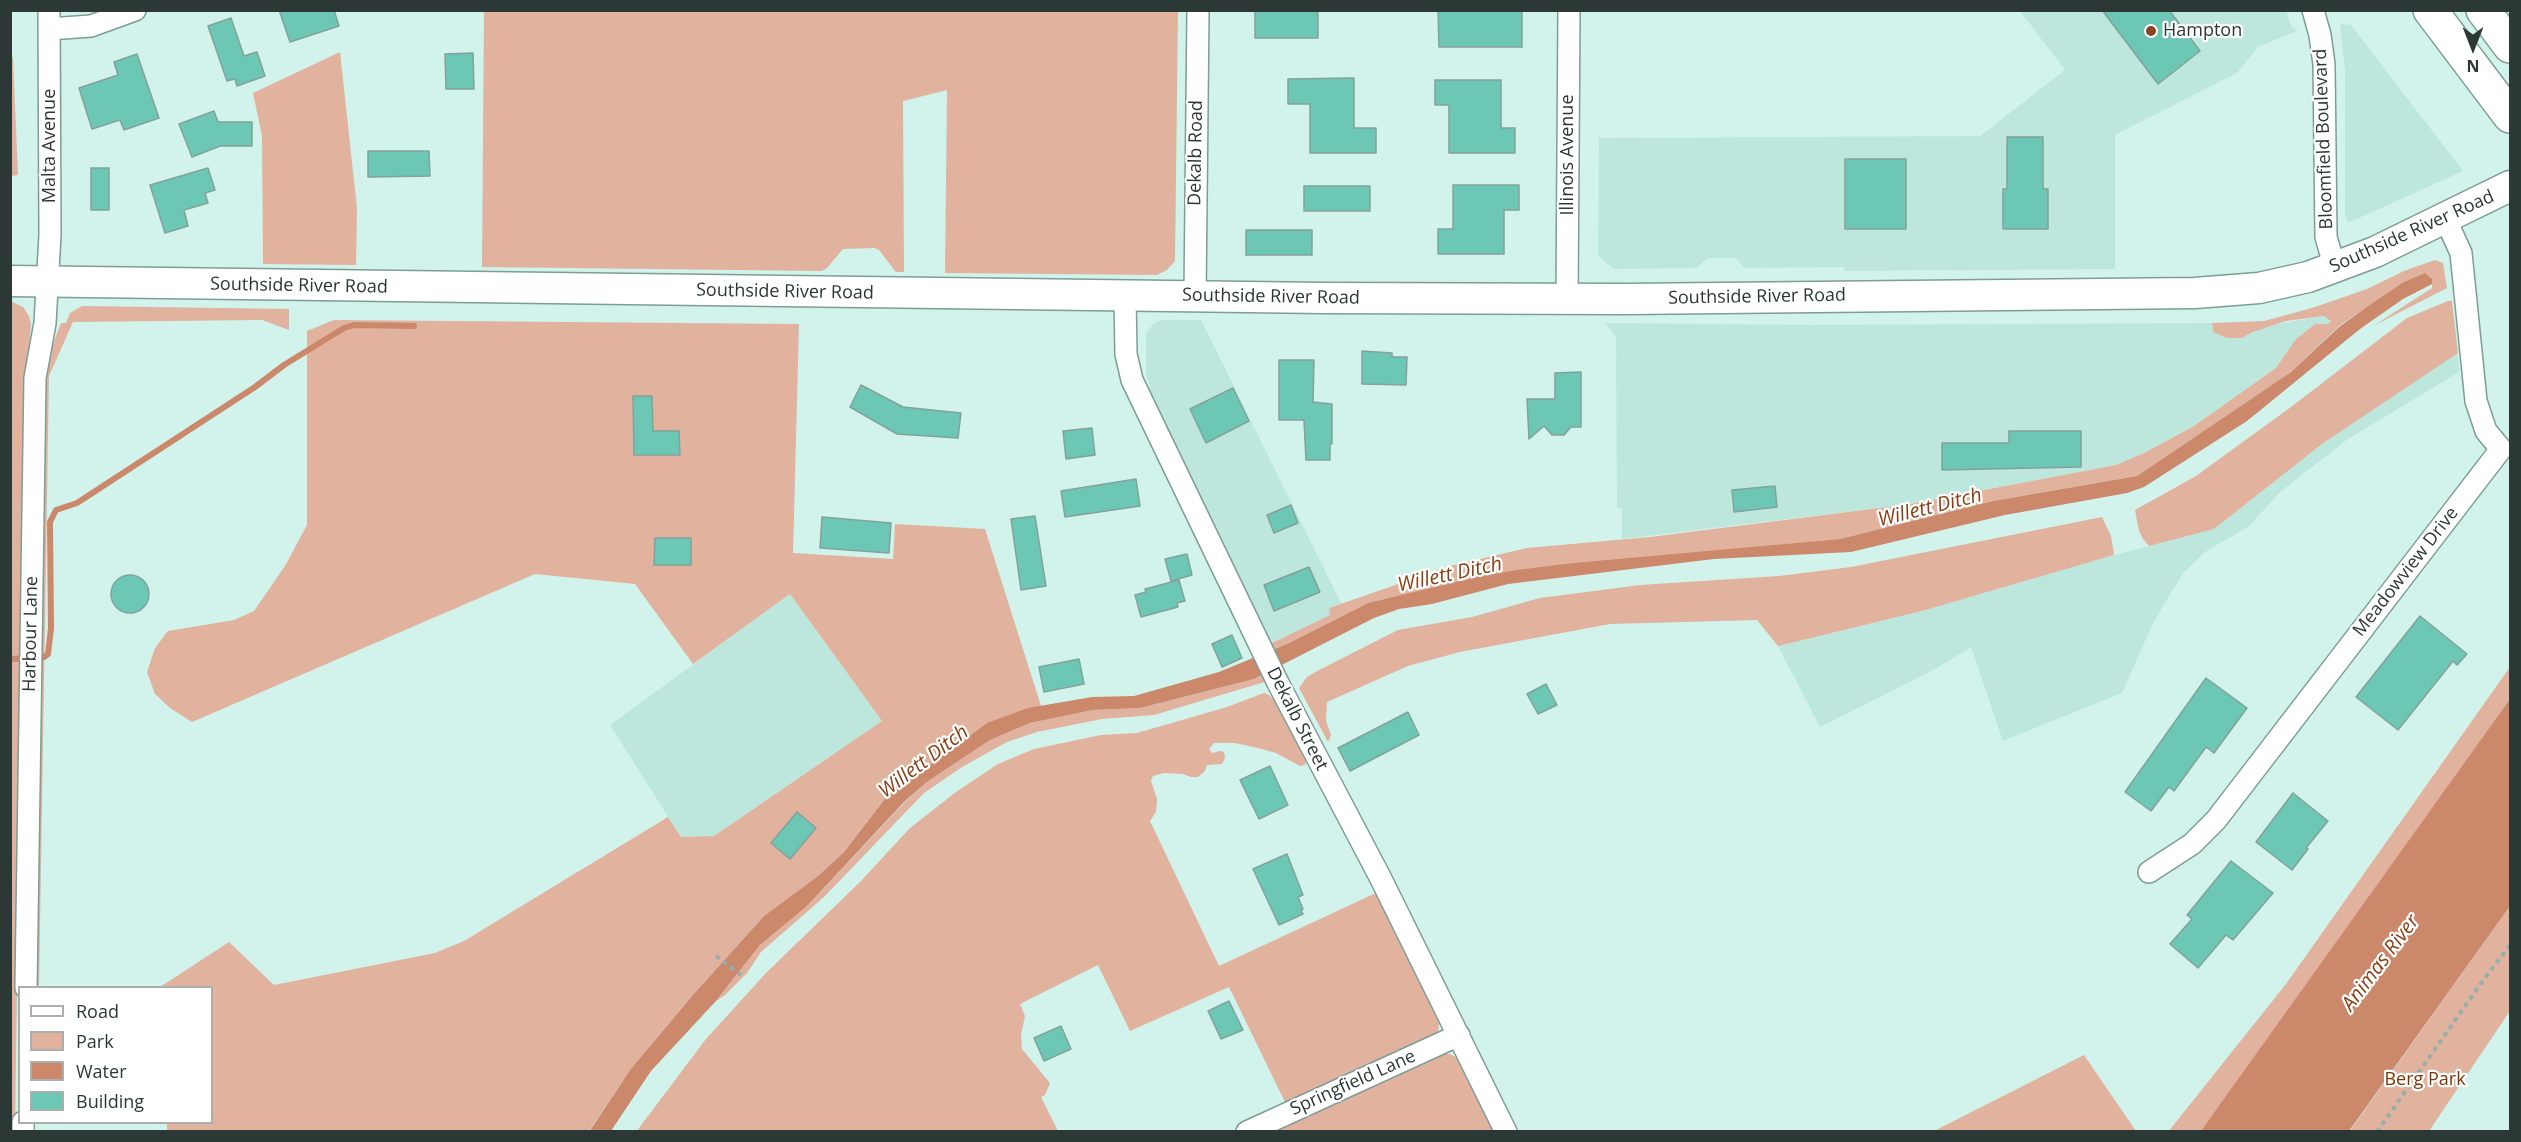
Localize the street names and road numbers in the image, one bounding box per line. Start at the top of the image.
street label: Bloomfield Boulevard [2310,48,2338,230]
street label: Malta Avenue [39,89,61,203]
street label: Illinois Avenue [1557,95,1579,215]
street label: Dekalb Road [1184,100,1208,206]
street label: Southside River Road [2326,186,2498,278]
street label: Southside River Road [210,274,388,298]
street label: Southside River Road [696,280,874,304]
street label: Southside River Road [1182,285,1360,309]
street label: Southside River Road [1668,285,1846,309]
street label: Meadowview Drive [2349,503,2463,641]
street label: Harbour Lane [19,576,43,692]
street label: Dekalb Street [1262,664,1332,774]
street label: Springfield Lane [1287,1046,1419,1120]

